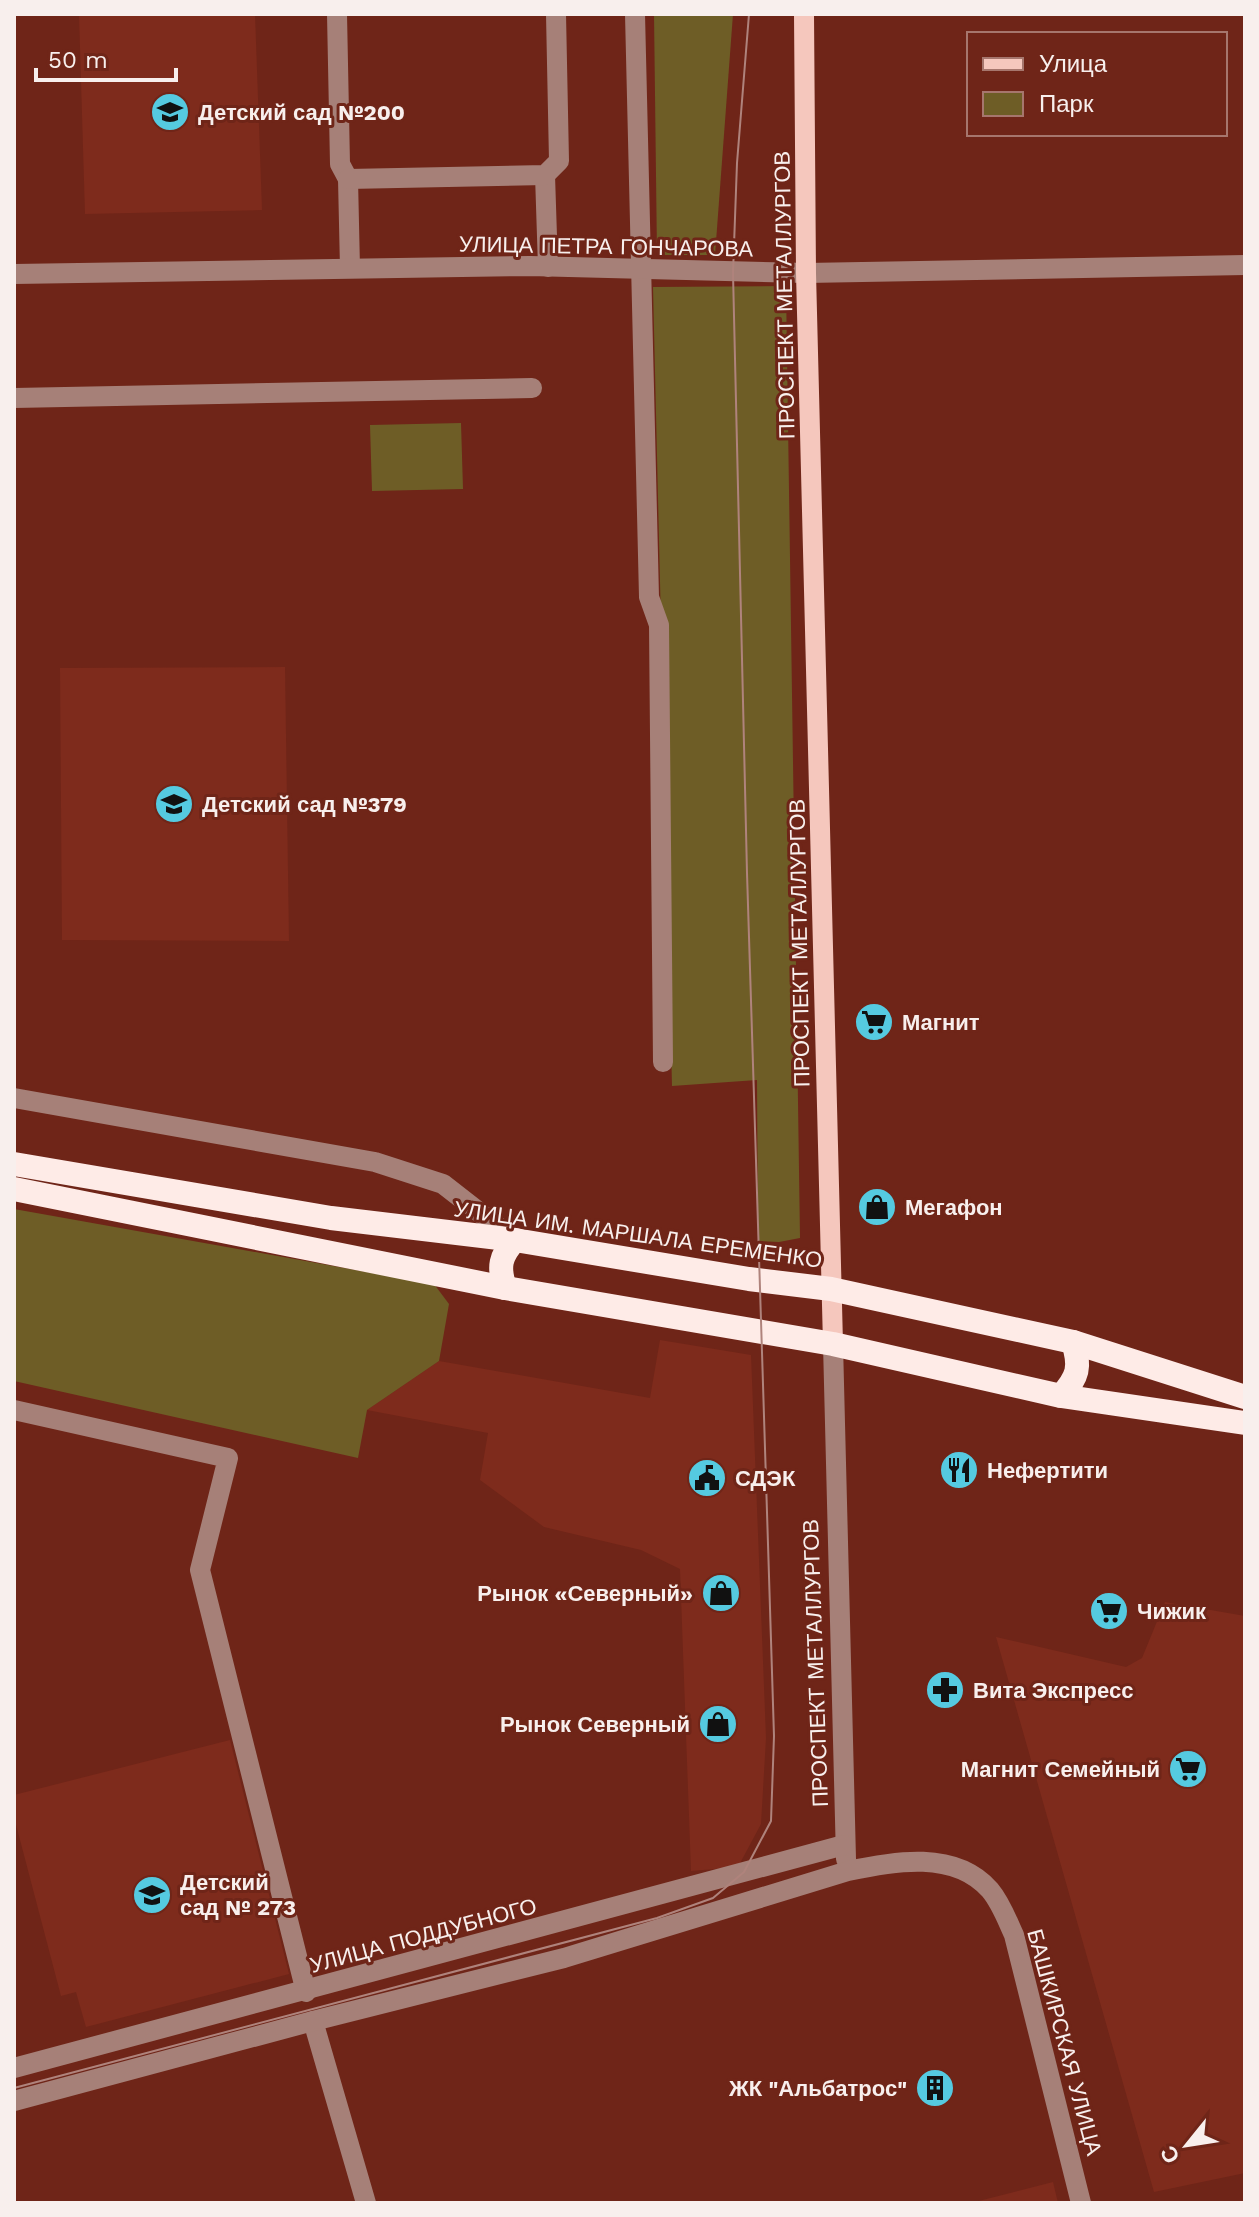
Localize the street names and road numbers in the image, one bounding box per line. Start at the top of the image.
street label: ПРОСПЕКТ МЕТАЛЛУРГОВ [769,151,800,439]
street label: УЛИЦА ПЕТРА ГОНЧАРОВА [459,231,754,262]
street label: ПРОСПЕКТ МЕТАЛЛУРГОВ [784,799,815,1087]
street label: УЛИЦА ИМ. МАРШАЛА ЕРЕМЕНКО [452,1196,824,1273]
street label: ПРОСПЕКТ МЕТАЛЛУРГОВ [798,1519,833,1807]
street label: УЛИЦА ПОДДУБНОГО [307,1893,539,1978]
street label: БАШКИРСКАЯ УЛИЦА [1022,1926,1107,2158]

